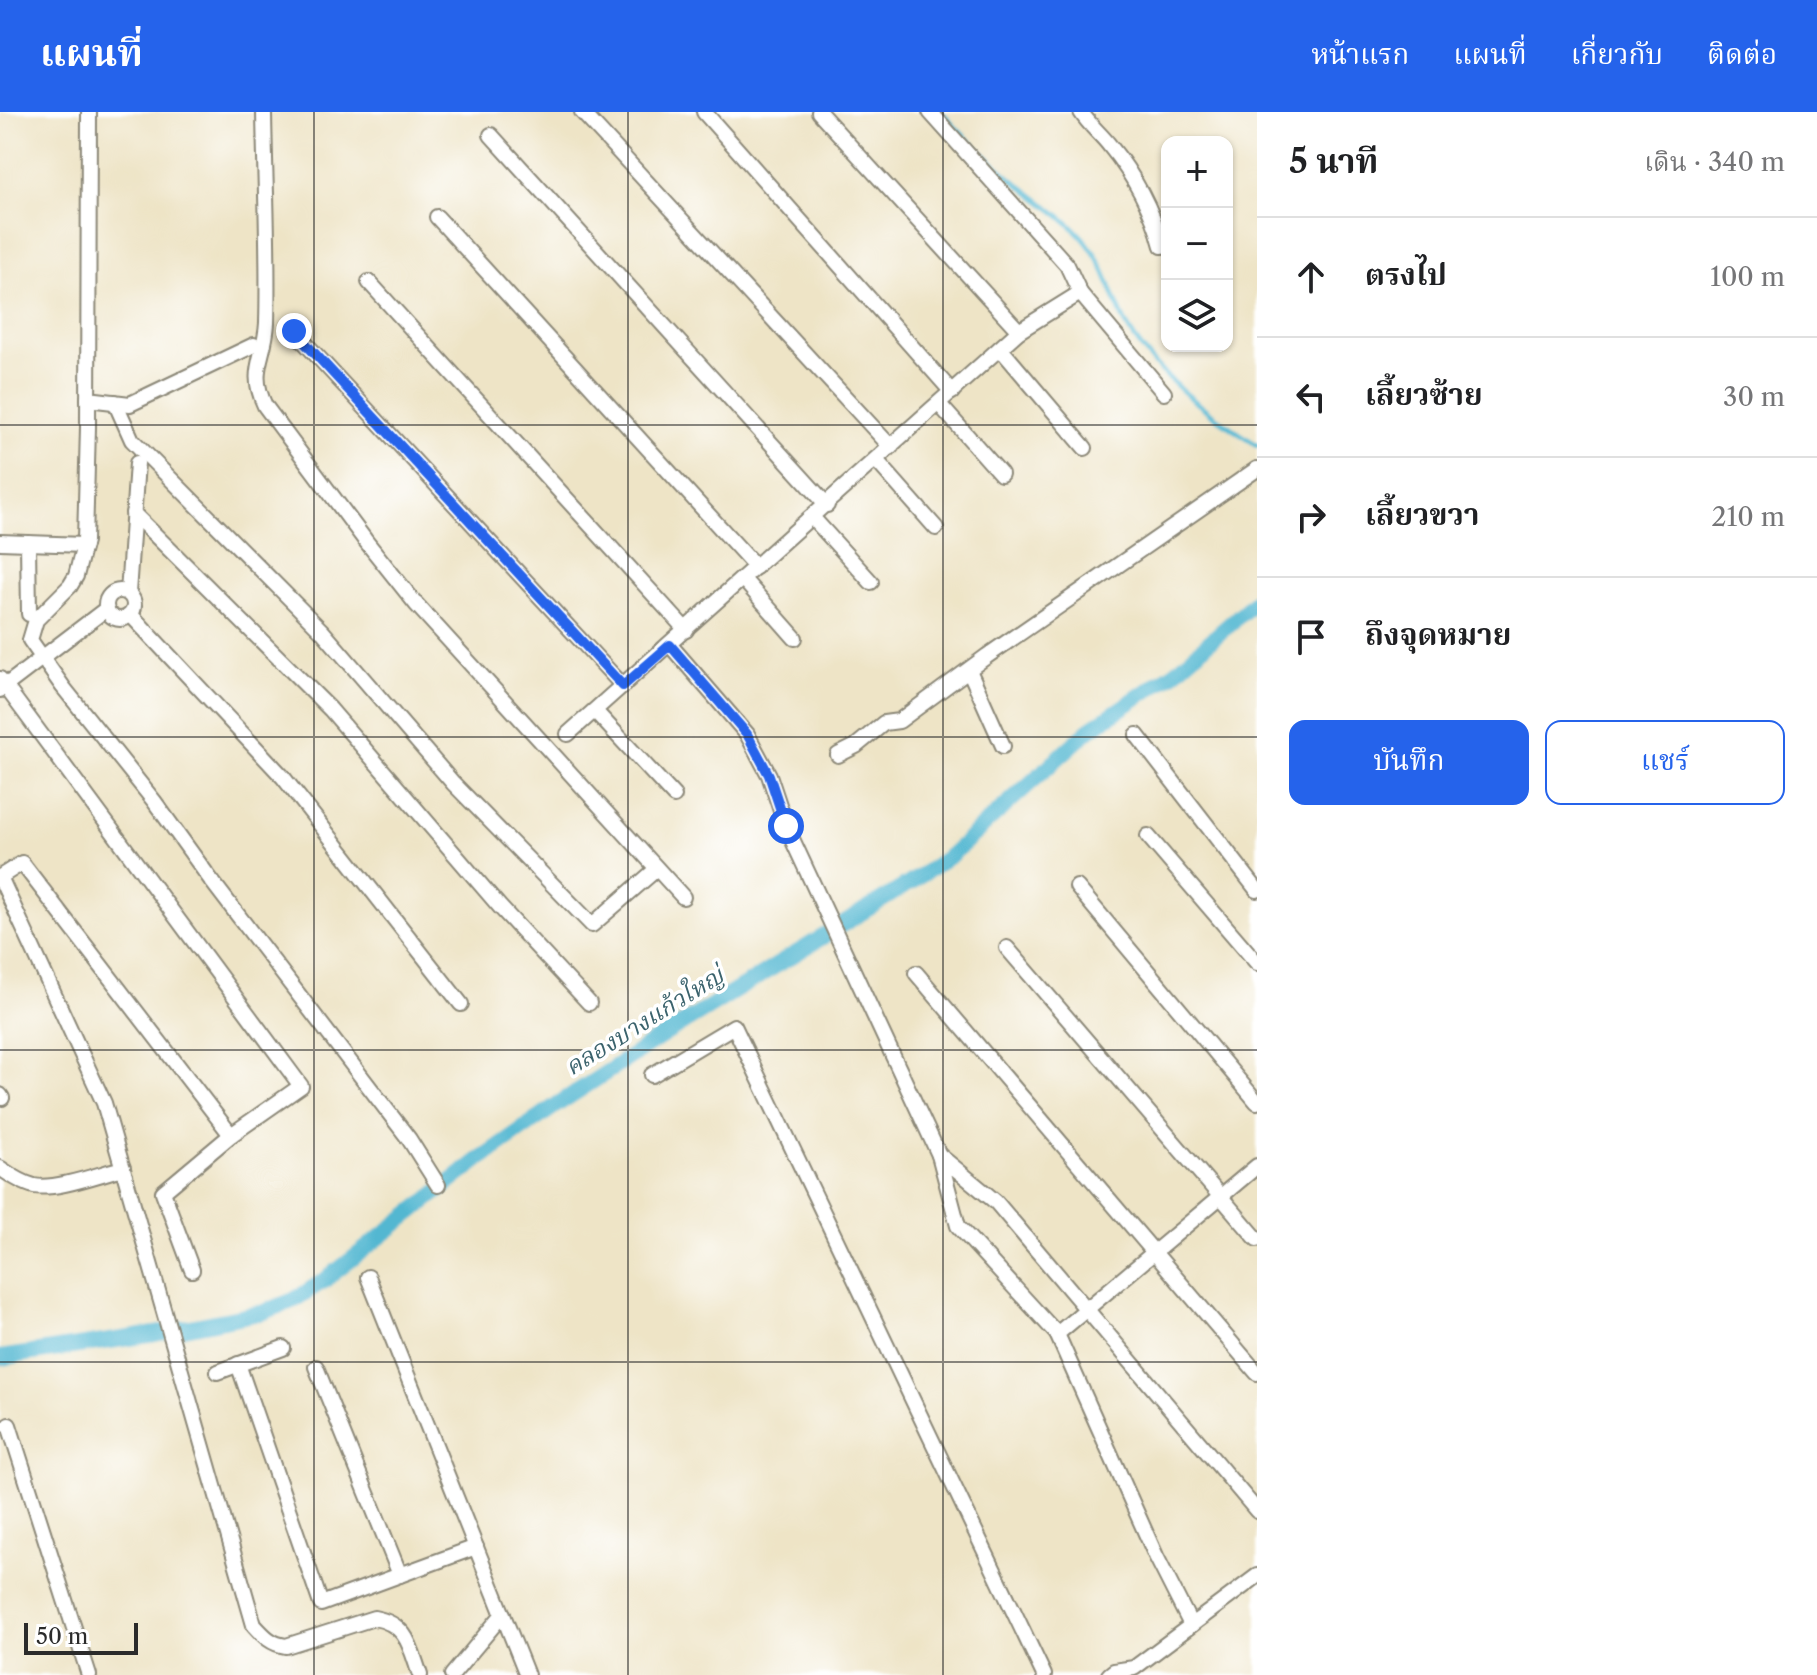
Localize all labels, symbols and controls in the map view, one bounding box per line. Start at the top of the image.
text: แผนที่ [40,29,143,76]
text: หน้าแรก [1311,37,1409,71]
text: แผนที่ [1453,37,1527,71]
text: เกี่ยวกับ [1571,37,1663,71]
text: ติดต่อ [1707,37,1777,71]
map controls [1161,136,1233,352]
button: + [1161,136,1233,208]
text: 5 นาที [1289,140,1378,182]
text: เดิน · 340 m [1644,146,1785,178]
button: − [1161,208,1233,280]
icon: ahead [1289,255,1333,299]
text: ตรงไป [1365,256,1447,293]
text: 100 m [1710,261,1785,293]
button: layers [1161,280,1233,352]
route end [276,313,312,349]
icon: left [1289,375,1333,419]
text: เลี้ยวซ้าย [1365,376,1483,413]
text: 30 m [1723,381,1785,413]
icon: right [1289,495,1333,539]
text: เลี้ยวขวา [1365,496,1479,533]
text: 210 m [1712,501,1785,533]
icon: arrive [1289,615,1333,659]
text: ถึงจุดหมาย [1365,616,1511,653]
button: บันทึก [1289,720,1529,805]
button: แชร์ [1545,720,1785,805]
route start [768,808,804,844]
water label: คลองบางแก้วใหญ่ [558,957,731,1081]
scale bar [24,1619,138,1655]
text: 50 m [36,1623,88,1650]

